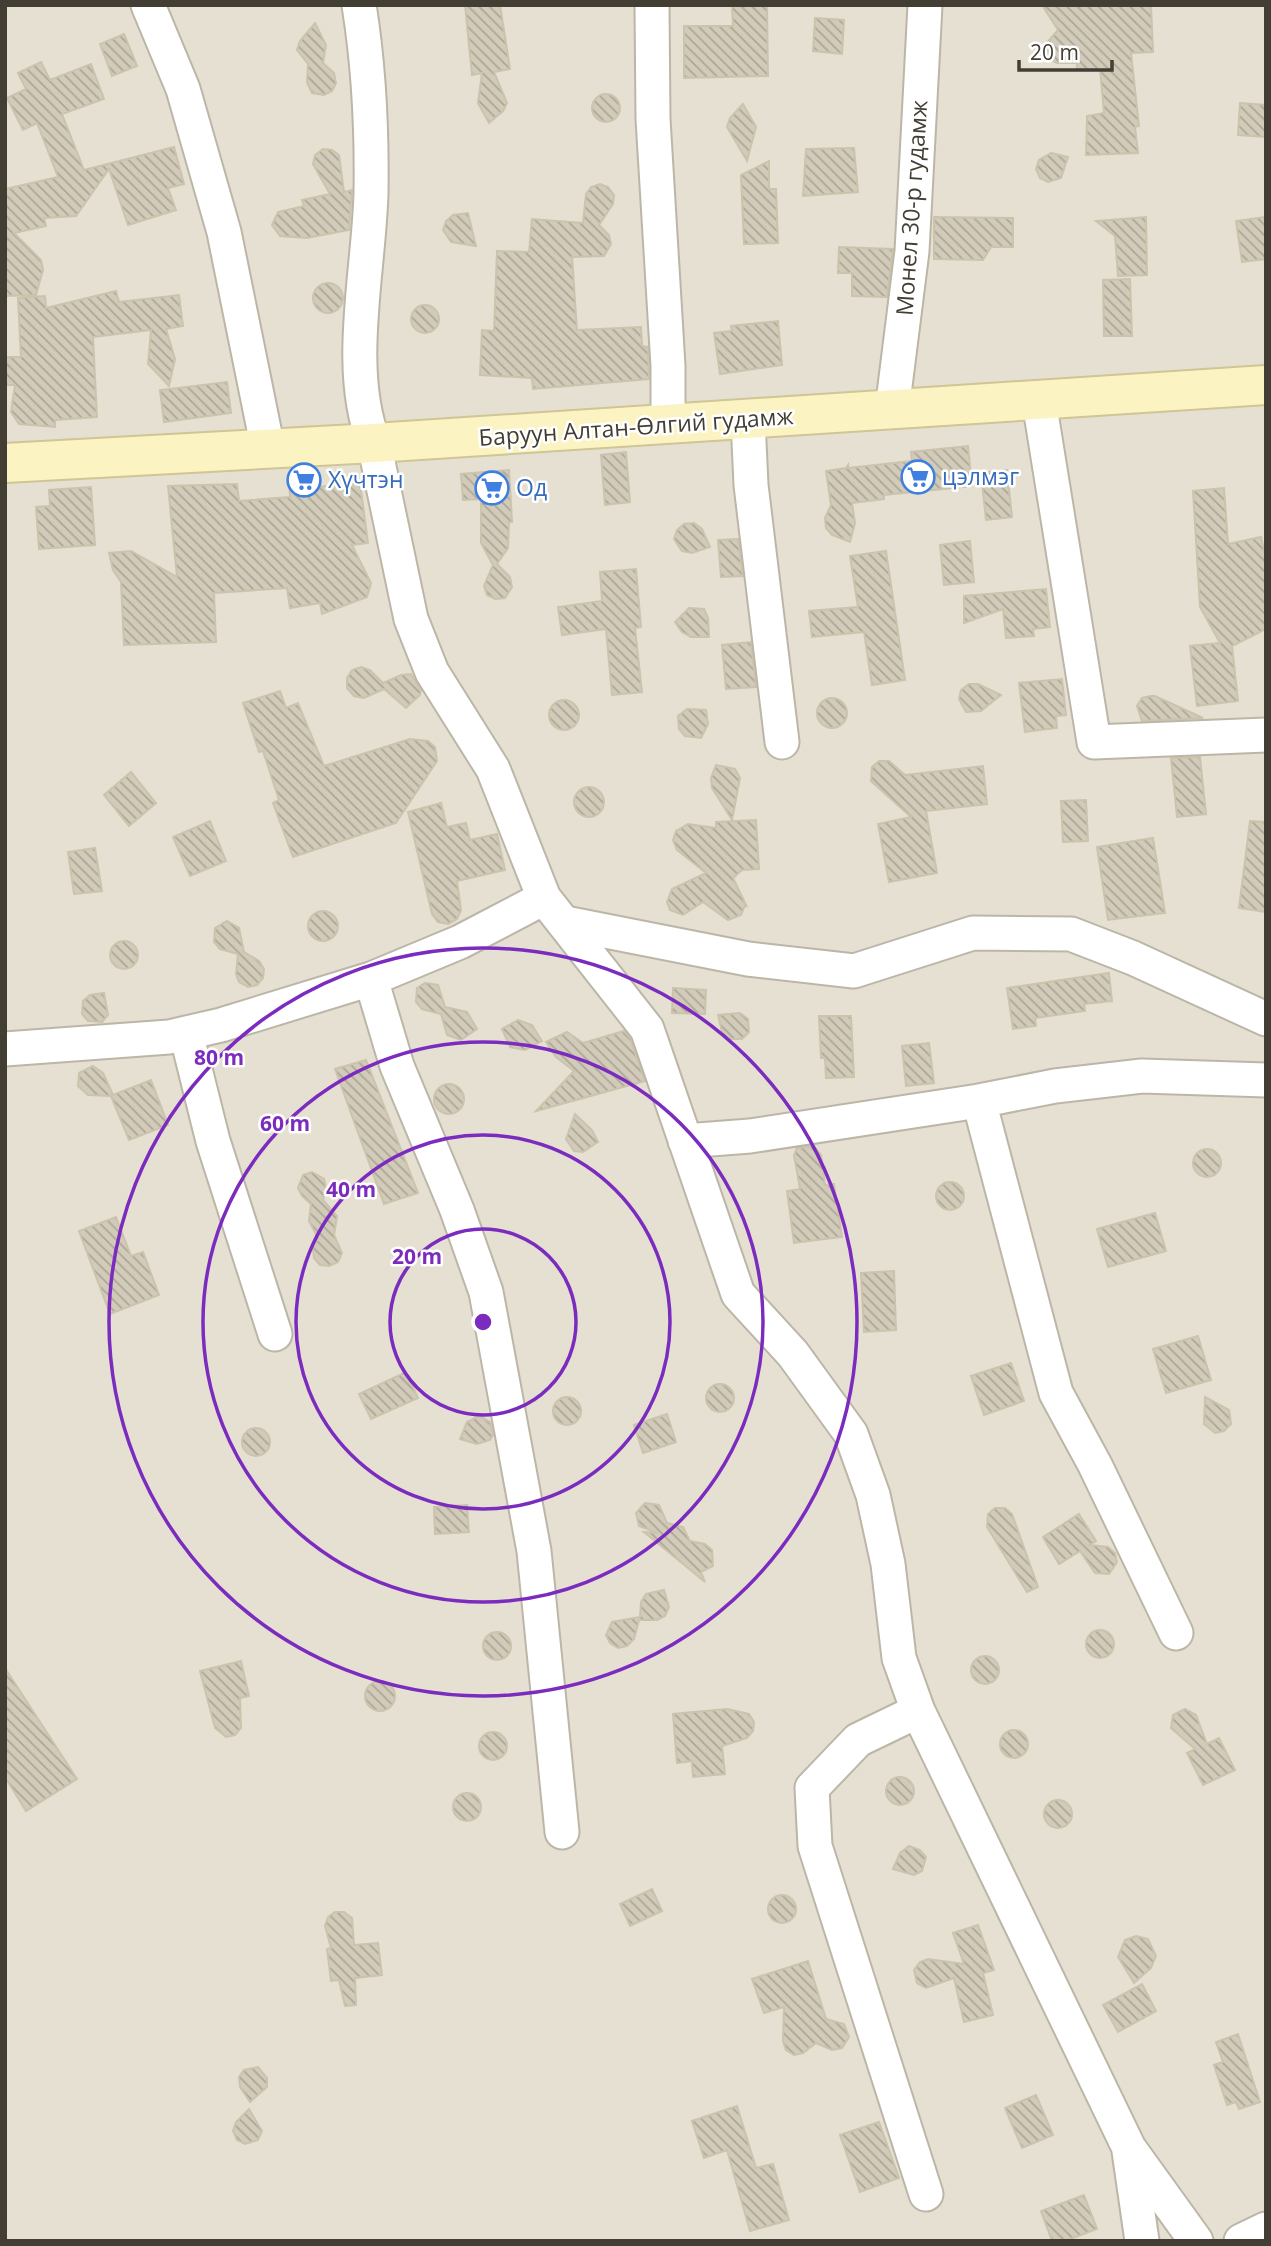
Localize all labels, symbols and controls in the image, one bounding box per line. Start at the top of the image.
scale bar [1019,28,1112,72]
text: 20 m [1030,38,1079,66]
street label: Монел 30-р гудамж [888,99,935,317]
street label: Баруун Алтан-Өлгий гудамж [478,399,794,453]
supermarket icon: цэлмэг [899,458,937,496]
place label: цэлмэг [942,460,1019,492]
supermarket icon: Хүчтэн [285,461,323,499]
place label: Хүчтэн [328,463,403,495]
supermarket icon: Од [473,469,511,507]
place label: Од [516,471,547,503]
text: 80 m [194,1043,244,1071]
text: 60 m [260,1109,310,1137]
text: 40 m [326,1175,376,1203]
text: 20 m [392,1242,442,1270]
centre of rings [471,1310,495,1334]

